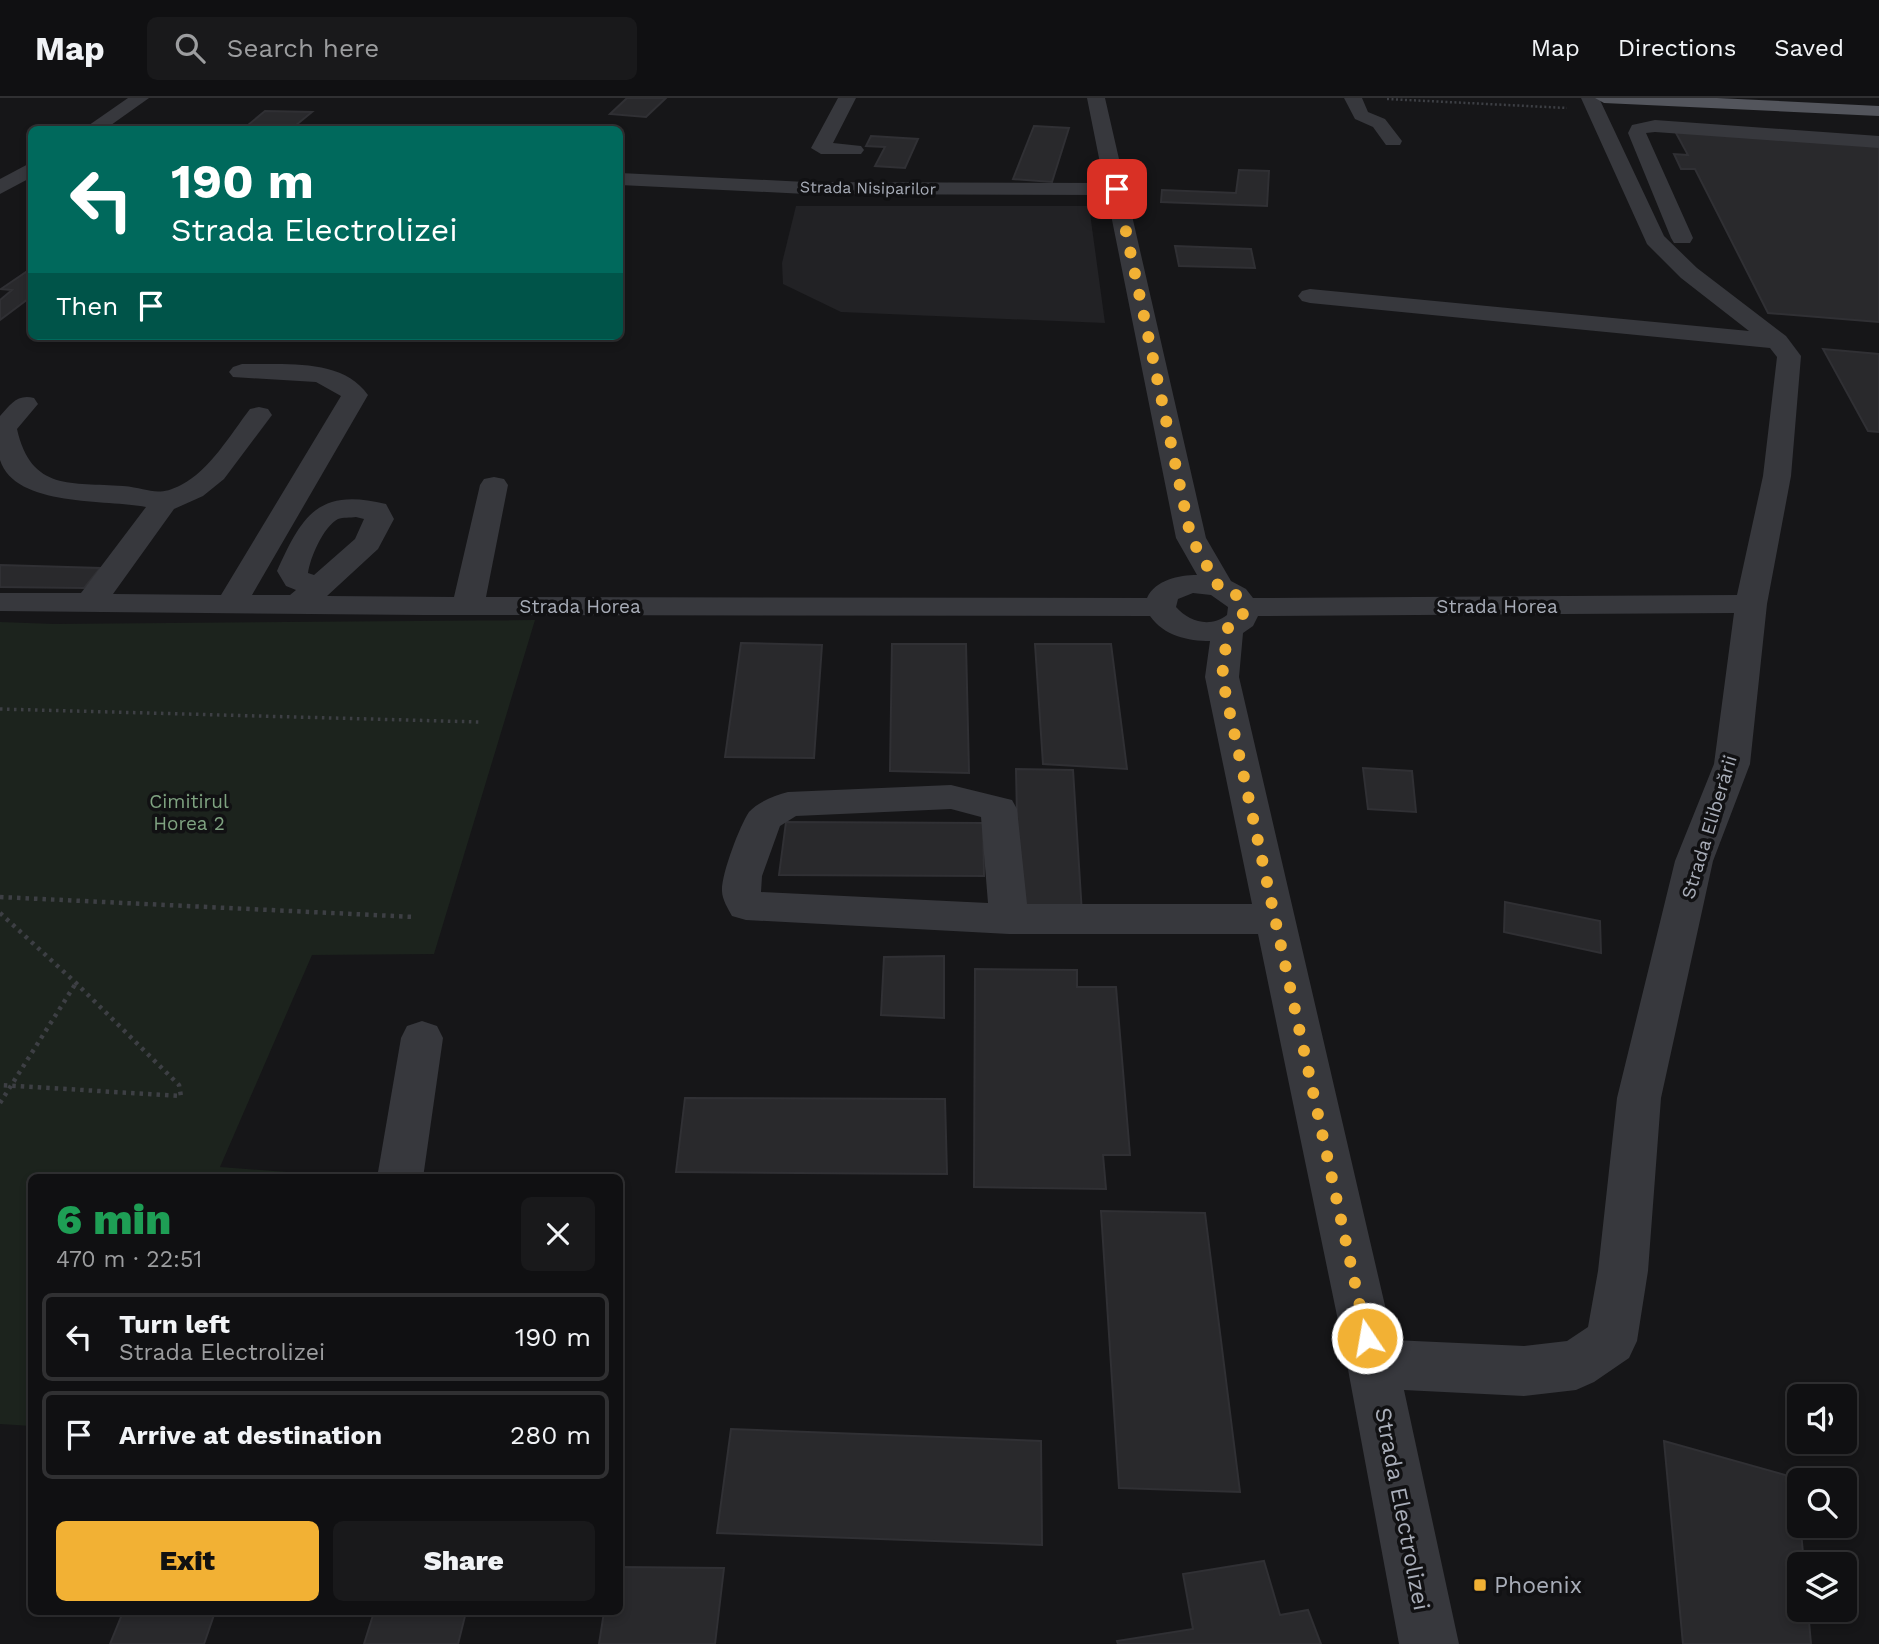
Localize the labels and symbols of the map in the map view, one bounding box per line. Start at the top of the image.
pin [1087,159,1147,219]
street label: Strada Nisiparilor [800,177,937,199]
street label: Strada Horea [519,595,641,618]
street label: Strada Horea [1436,595,1558,618]
street label: Strada Eliberării [1676,752,1742,902]
park label: Cimitirul Horea 2 [149,790,229,835]
position arrow [1330,1301,1404,1375]
street label: Strada Electrolizei [1369,1405,1435,1613]
place label: Phoenix [1494,1572,1582,1599]
marker: Phoenix [1472,1577,1488,1593]

